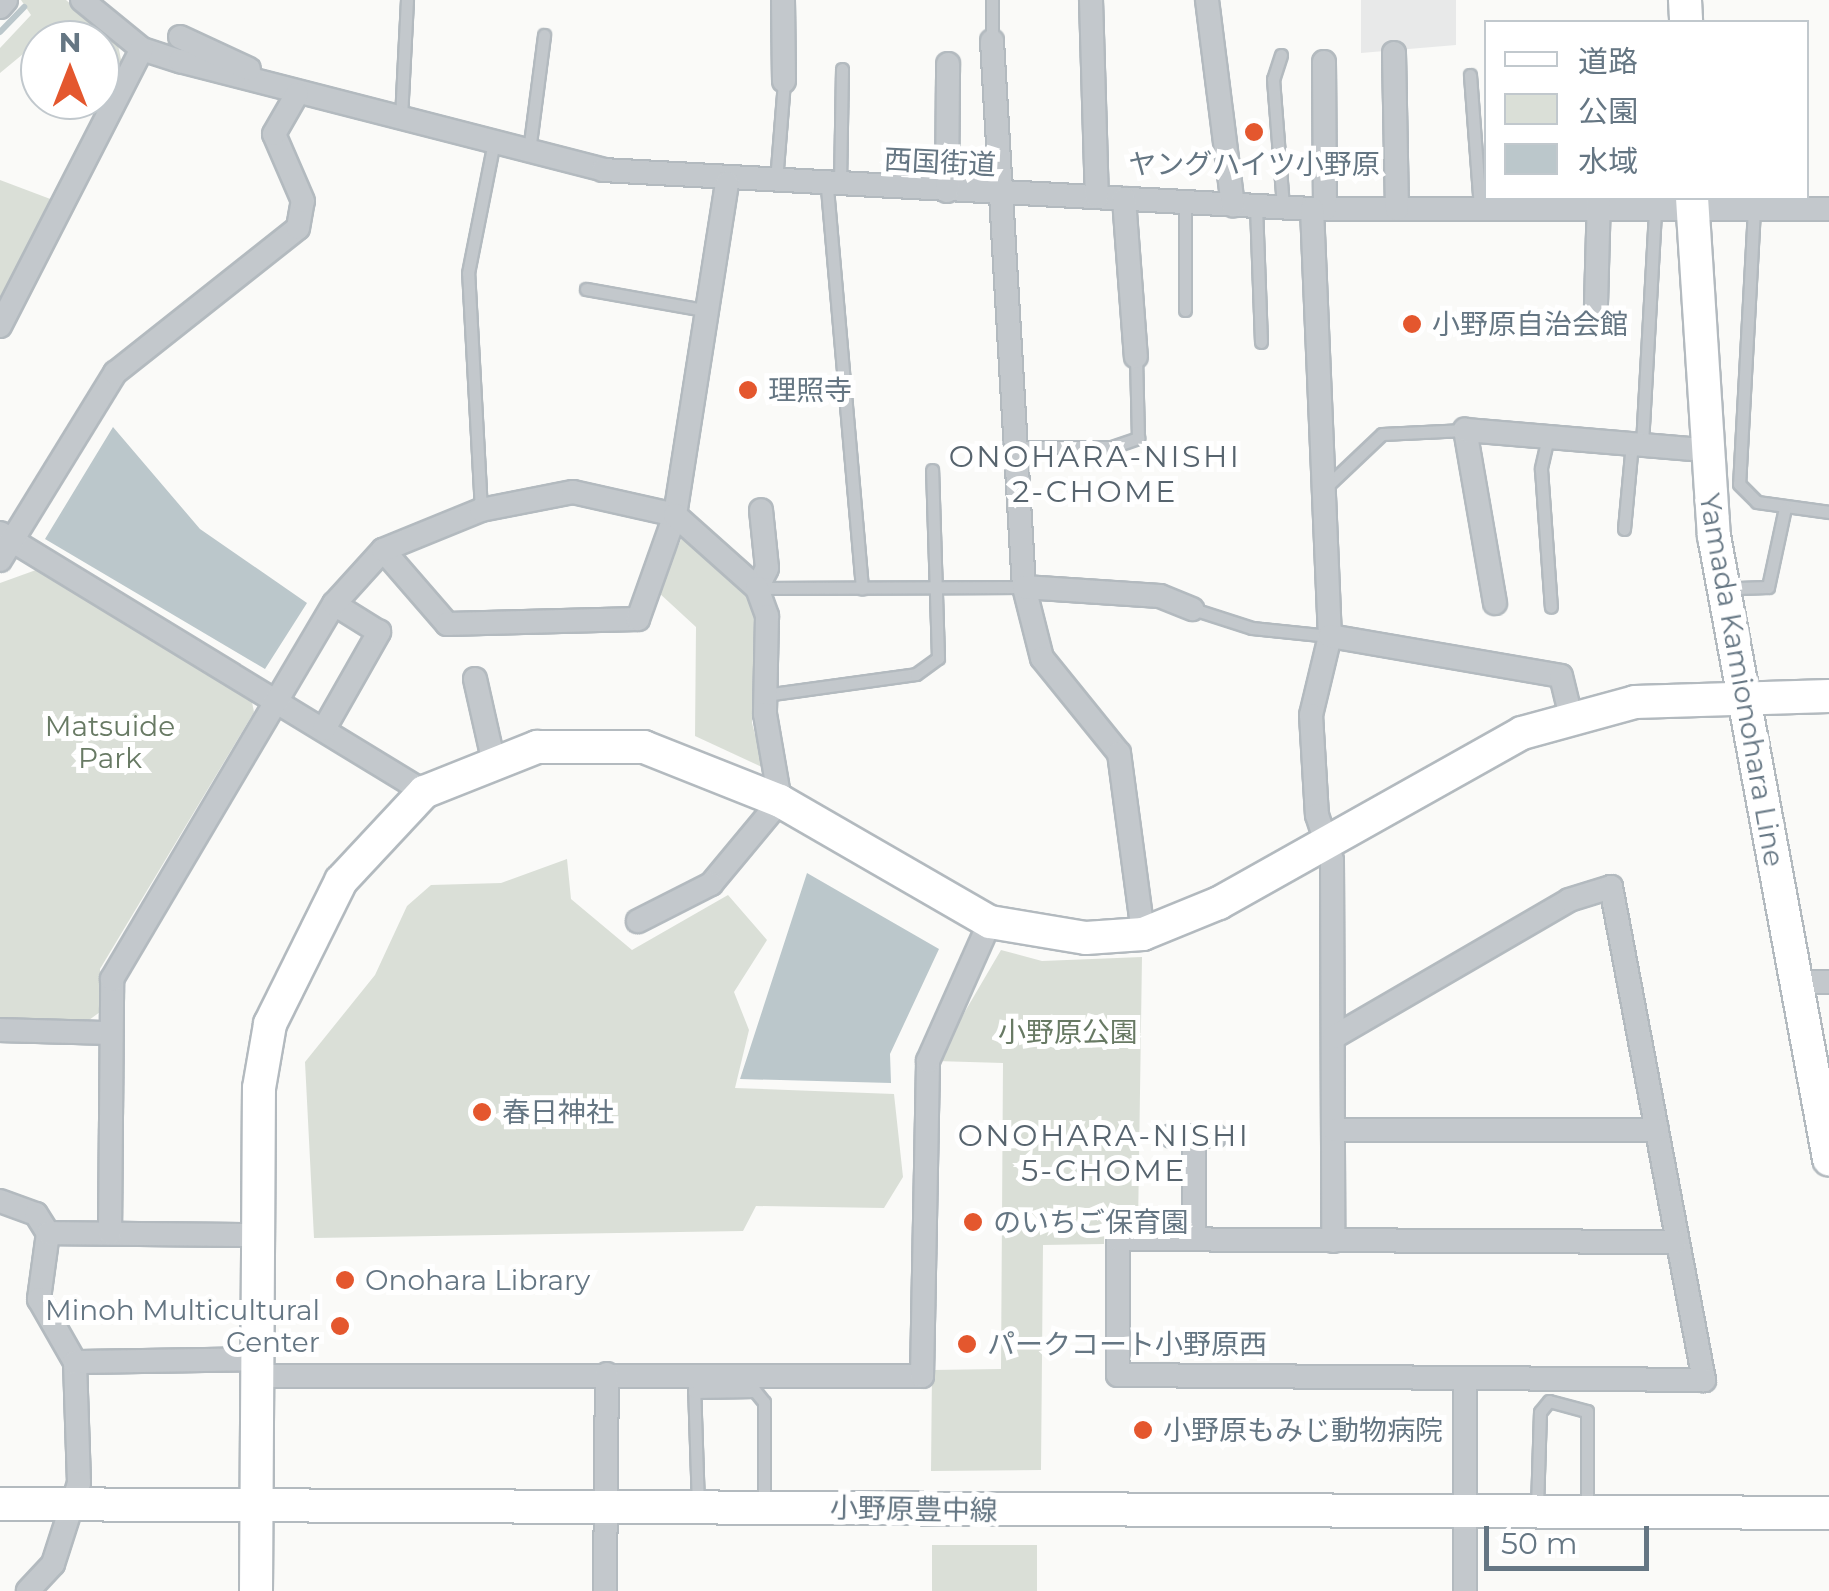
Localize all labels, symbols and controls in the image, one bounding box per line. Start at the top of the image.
north arrow [20,20,120,120]
legend [1484,20,1809,200]
text: N [59,25,81,59]
text: 道路 [1578,43,1638,80]
text: 公園 [1578,93,1638,130]
marker: ヤングハイツ小野原 [1243,121,1265,143]
street label: 西国街道 [883,142,997,182]
text: 水域 [1578,143,1638,180]
place label: ヤングハイツ小野原 [1128,147,1380,181]
place label: 小野原自治会館 [1432,307,1628,341]
marker: 小野原自治会館 [1401,313,1423,335]
place label: 理照寺 [768,373,852,407]
marker: 理照寺 [737,379,759,401]
district label: ONOHARA-NISHI 2-CHOME [949,439,1241,510]
street label: Yamada Kamionohara Line [1693,491,1791,869]
park label: Matsuide Park [45,709,175,775]
park label: 小野原公園 [998,1015,1138,1049]
place label: 春日神社 [502,1095,614,1129]
marker: 春日神社 [471,1101,493,1123]
district label: ONOHARA-NISHI 5-CHOME [958,1118,1250,1188]
place label: のいちご保育園 [993,1205,1189,1239]
marker: のいちご保育園 [962,1211,984,1233]
place label: Onohara Library [365,1263,590,1297]
marker: Onohara Library [334,1269,356,1291]
place label: Minoh Multicultural Center [45,1293,320,1359]
marker: Minoh Multicultural Center [329,1315,351,1337]
place label: パークコート小野原西 [987,1327,1267,1361]
marker: パークコート小野原西 [956,1333,978,1355]
place label: 小野原もみじ動物病院 [1163,1413,1443,1447]
marker: 小野原もみじ動物病院 [1132,1419,1154,1441]
street label: 小野原豊中線 [830,1491,998,1527]
scale bar [1489,1506,1654,1568]
text: 50 m [1501,1525,1578,1562]

